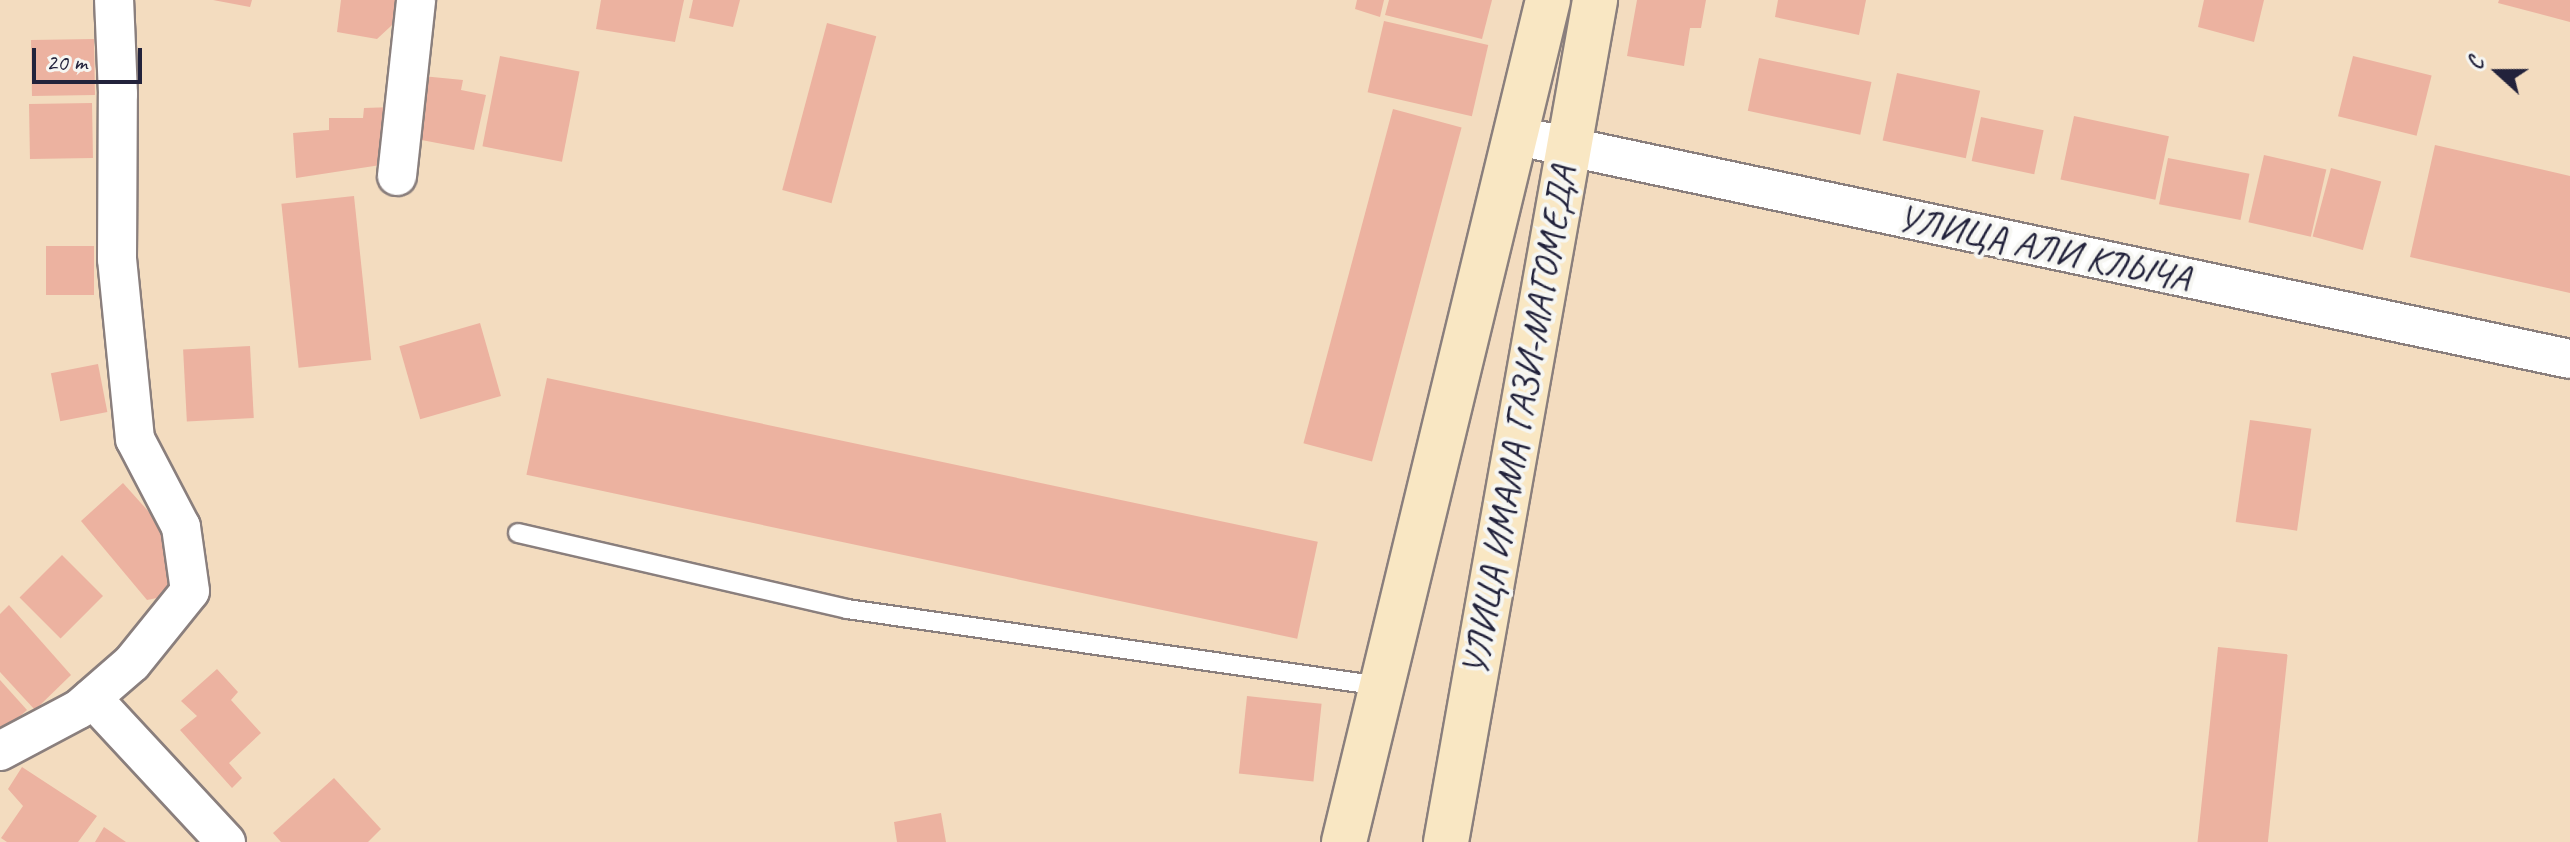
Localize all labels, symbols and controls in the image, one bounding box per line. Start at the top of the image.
scale bar [36,32,146,82]
north arrow [2458,32,2538,112]
text: 20 m [46,47,87,77]
text: С [2461,53,2491,73]
street label: УЛИЦА ИМАМА ГАЗИ-МАГОМЕДА [1452,165,1586,677]
street label: УЛИЦА АЛИ КЛЫЧА [1894,195,2194,301]

